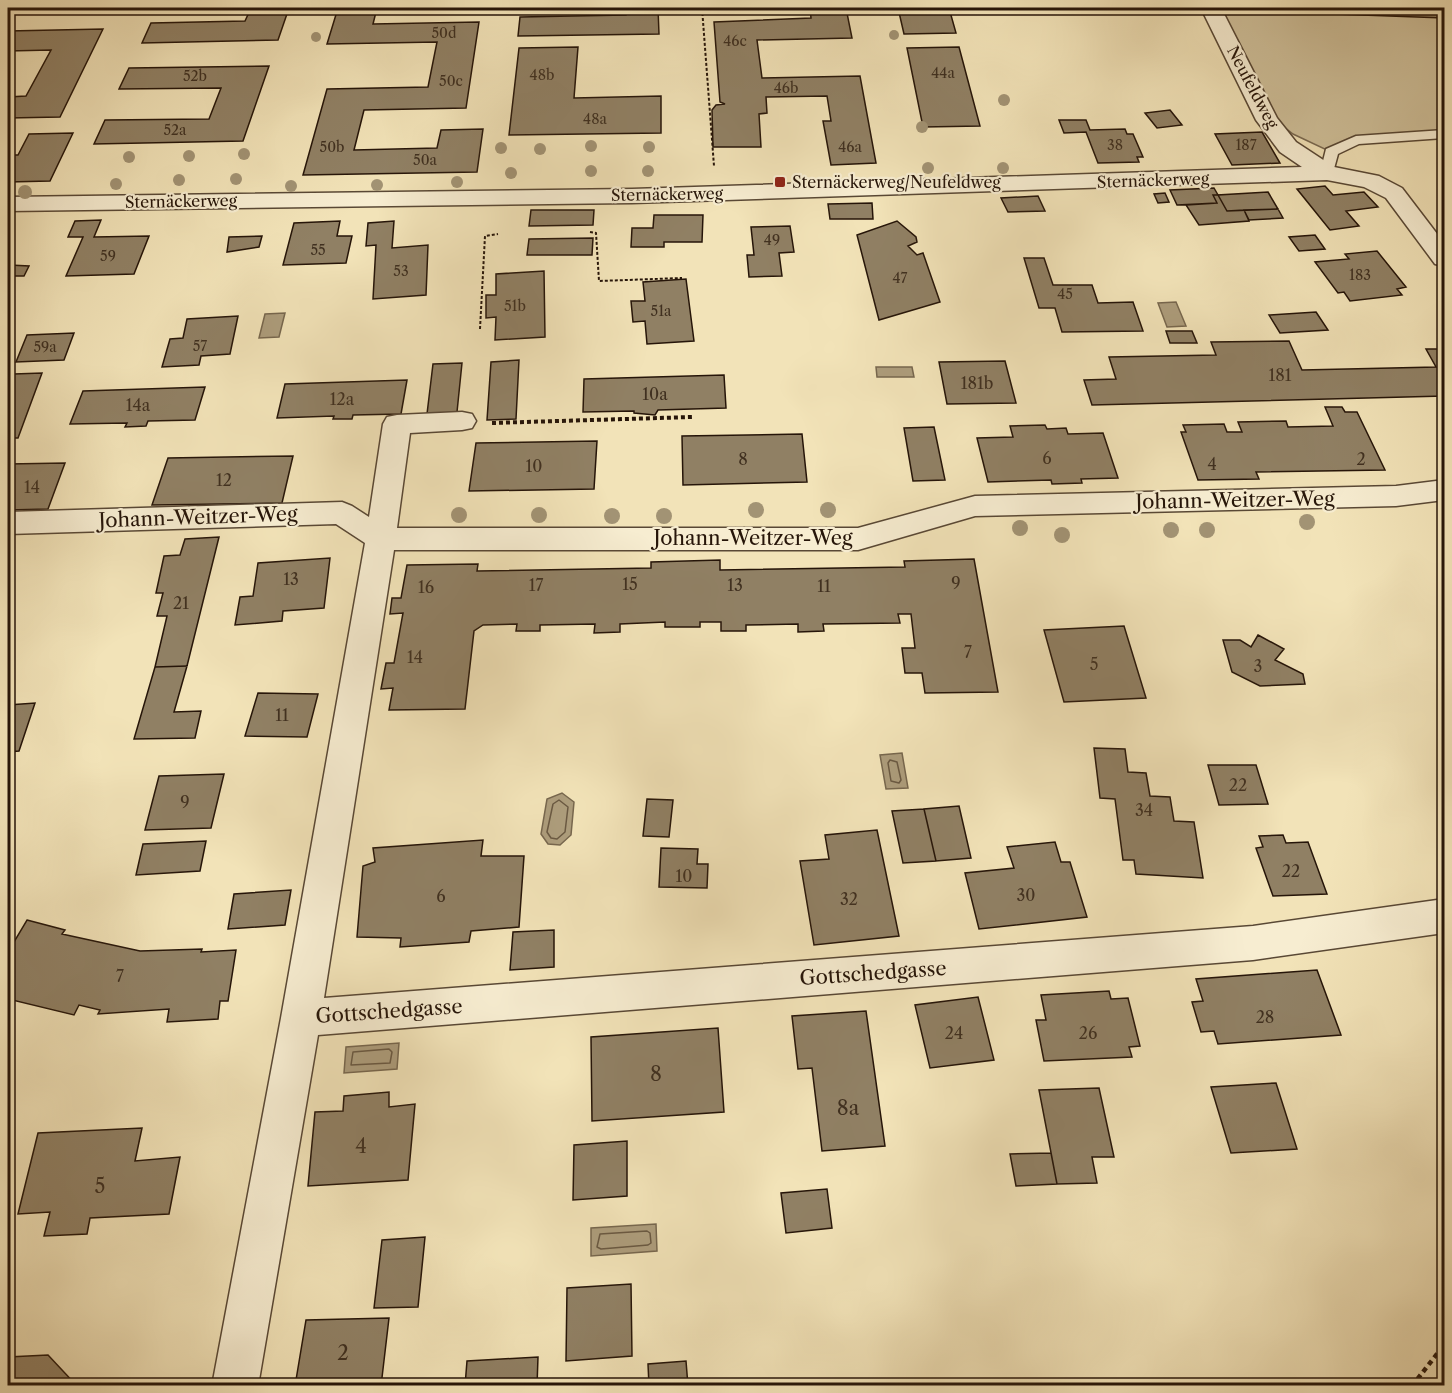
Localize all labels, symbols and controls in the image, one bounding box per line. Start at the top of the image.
house number: 50d [431,24,457,42]
house number: 46c [723,32,747,50]
street label: Neufeldweg [1223,42,1283,132]
house number: 44a [931,64,955,82]
house number: 48b [530,66,554,84]
house number: 52b [183,67,207,85]
house number: 50c [439,72,463,90]
house number: 46b [774,79,798,97]
house number: 48a [583,110,607,128]
house number: 52a [163,121,187,139]
house number: 38 [1107,136,1123,154]
house number: 187 [1235,136,1257,154]
house number: 50b [320,138,344,156]
house number: 46a [838,138,862,156]
house number: 50a [413,151,438,169]
street label: Sternäckerweg [1097,168,1210,192]
place label: Sternäckerweg/Neufeldweg [792,172,1001,192]
marker: Sternäckerweg/Neufeldweg [773,175,787,189]
street label: Sternäckerweg [611,183,724,205]
street label: Sternäckerweg [125,190,238,212]
house number: 49 [764,231,780,249]
house number: 55 [310,241,326,259]
house number: 59 [100,247,116,265]
house number: 53 [393,262,409,280]
house number: 183 [1349,266,1371,284]
house number: 47 [893,269,908,287]
house number: 45 [1057,285,1073,303]
house number: 51b [504,297,526,315]
house number: 51a [651,302,672,320]
house number: 57 [193,337,207,355]
house number: 59a [33,338,57,356]
house number: 181 [1269,365,1292,385]
house number: 181b [961,373,993,393]
house number: 10a [642,384,668,404]
house number: 12a [330,389,355,409]
house number: 14a [126,395,151,415]
house number: 6 [1042,448,1052,468]
house number: 8 [738,449,748,469]
house number: 2 [1356,449,1366,469]
house number: 4 [1207,454,1217,474]
house number: 10 [526,456,542,476]
house number: 12 [216,470,232,490]
house number: 14 [24,477,40,497]
street label: Johann-Weitzer-Weg [1132,486,1335,514]
street label: Johann-Weitzer-Weg [95,502,298,533]
street label: Johann-Weitzer-Weg [650,526,853,550]
house number: 13 [283,569,299,589]
house number: 9 [951,573,961,593]
house number: 15 [622,574,638,594]
house number: 17 [529,575,543,595]
house number: 13 [727,575,743,595]
house number: 11 [817,576,831,596]
house number: 16 [418,577,434,597]
house number: 21 [173,593,189,613]
house number: 7 [964,642,972,662]
house number: 14 [407,647,423,667]
house number: 5 [1090,654,1098,674]
house number: 3 [1254,656,1262,676]
house number: 11 [275,705,289,725]
house number: 22 [1229,775,1247,795]
house number: 9 [180,792,190,812]
house number: 34 [1135,800,1153,820]
house number: 22 [1282,861,1300,881]
house number: 10 [676,866,692,886]
house number: 30 [1017,885,1035,905]
house number: 6 [436,886,446,906]
house number: 32 [840,889,858,909]
street label: Gottschedgasse [799,956,947,990]
house number: 7 [116,966,124,986]
street label: Gottschedgasse [315,994,463,1028]
house number: 28 [1256,1007,1274,1027]
house number: 24 [945,1023,963,1043]
house number: 26 [1079,1023,1097,1043]
house number: 8 [650,1062,662,1086]
house number: 8a [837,1096,860,1120]
house number: 4 [355,1134,367,1158]
house number: 5 [95,1174,105,1198]
house number: 2 [337,1341,349,1365]

